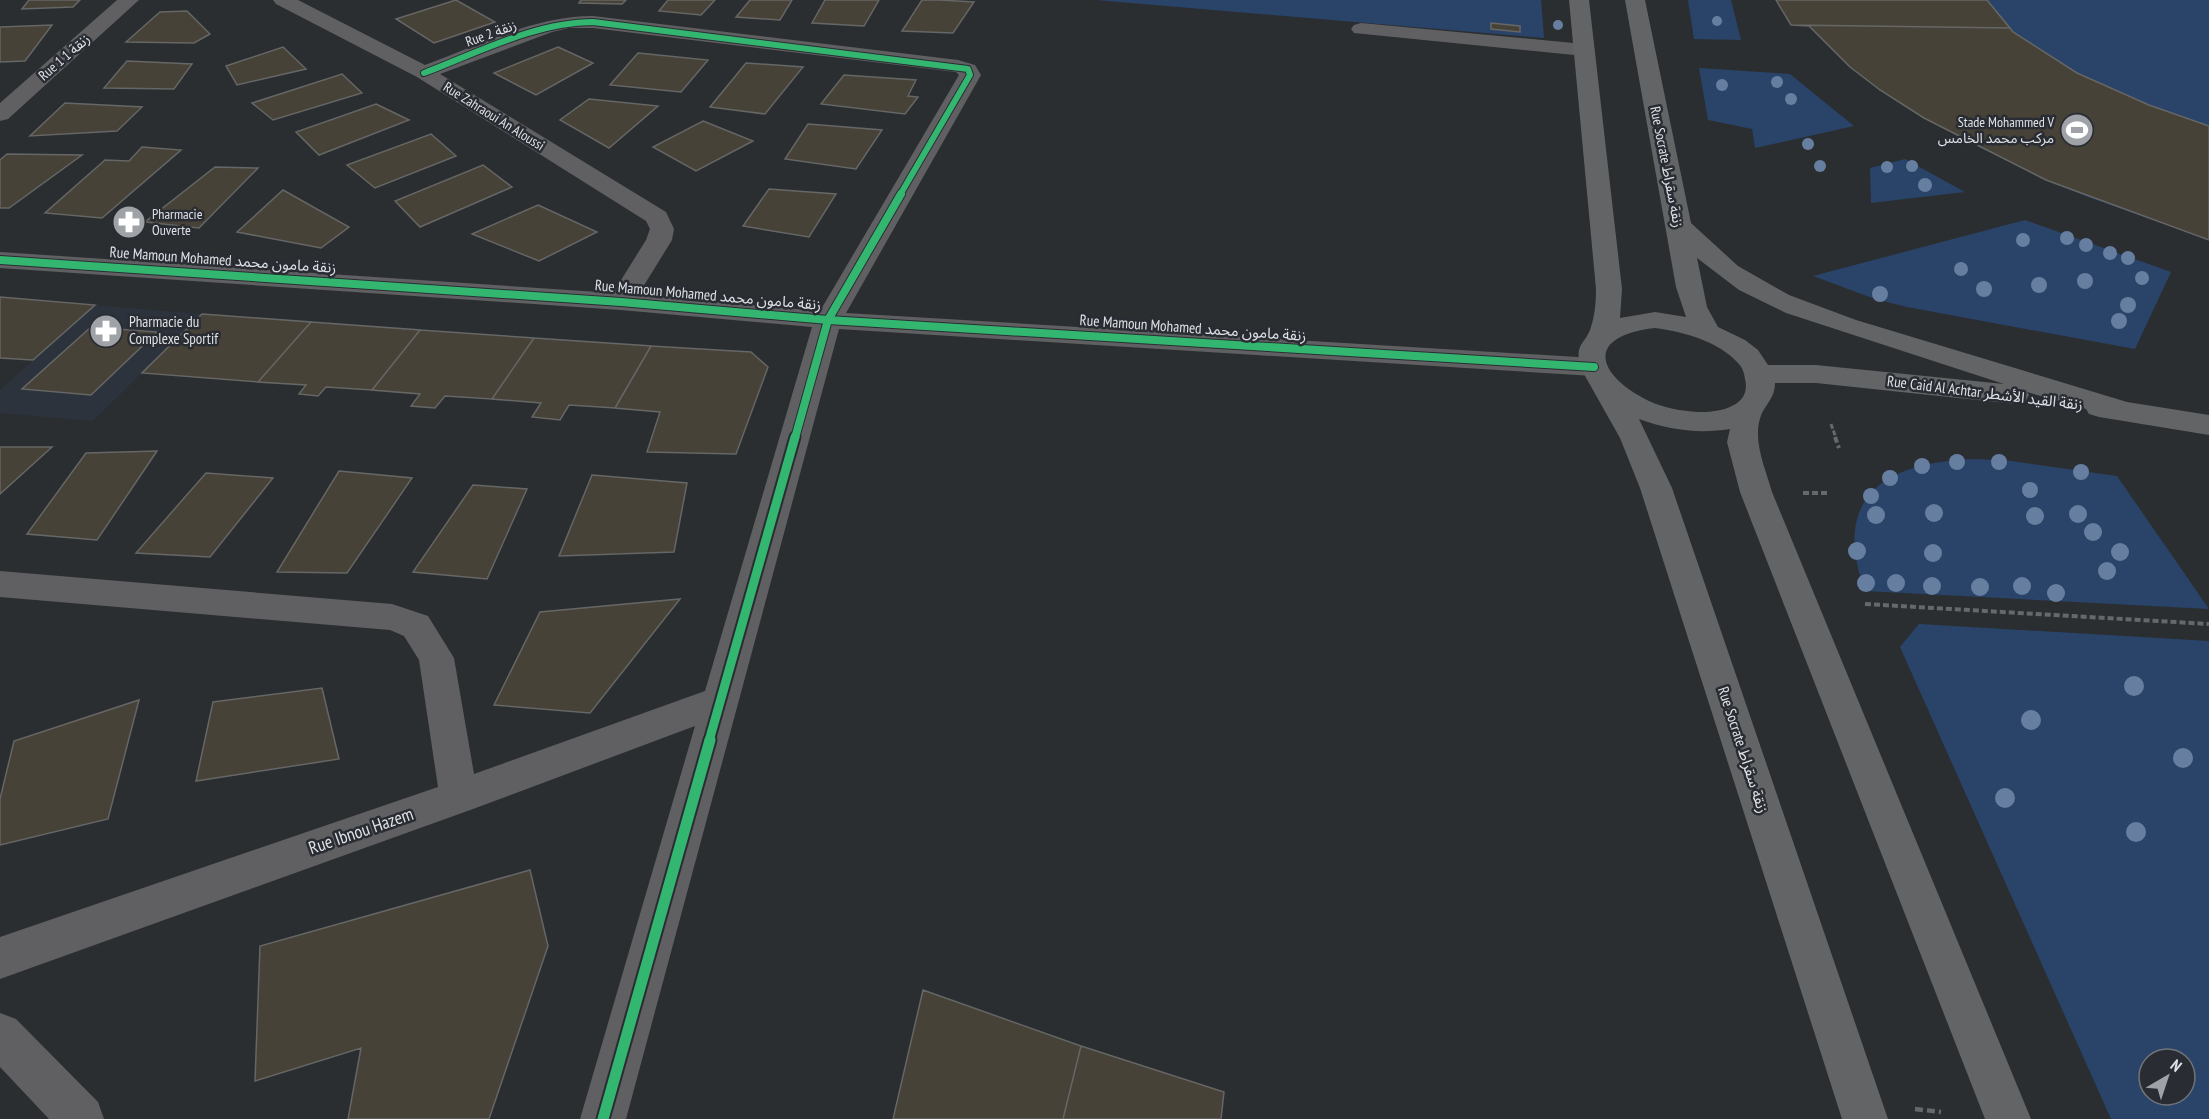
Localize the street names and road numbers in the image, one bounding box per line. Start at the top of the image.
street label: Rue 2 زنقة [463,15,519,51]
street label: Rue 1 زنقة 1 [35,30,93,84]
street label: Rue Zahraoui An Aloussi [440,78,548,154]
street label: Rue Socrate زنقة سقراط [1646,105,1688,229]
street label: Rue Mamoun Mohamed زنقة مامون محمد [109,242,337,277]
street label: Rue Mamoun Mohamed زنقة مامون محمد [594,275,822,314]
street label: Rue Mamoun Mohamed زنقة مامون محمد [1079,310,1307,345]
street label: Rue Caid Al Achtar زنقة القيد الأشطر [1886,371,2084,414]
street label: Rue Socrate زنقة سقراط [1714,684,1773,816]
street label: Rue Ibnou Hazem [305,802,416,859]

